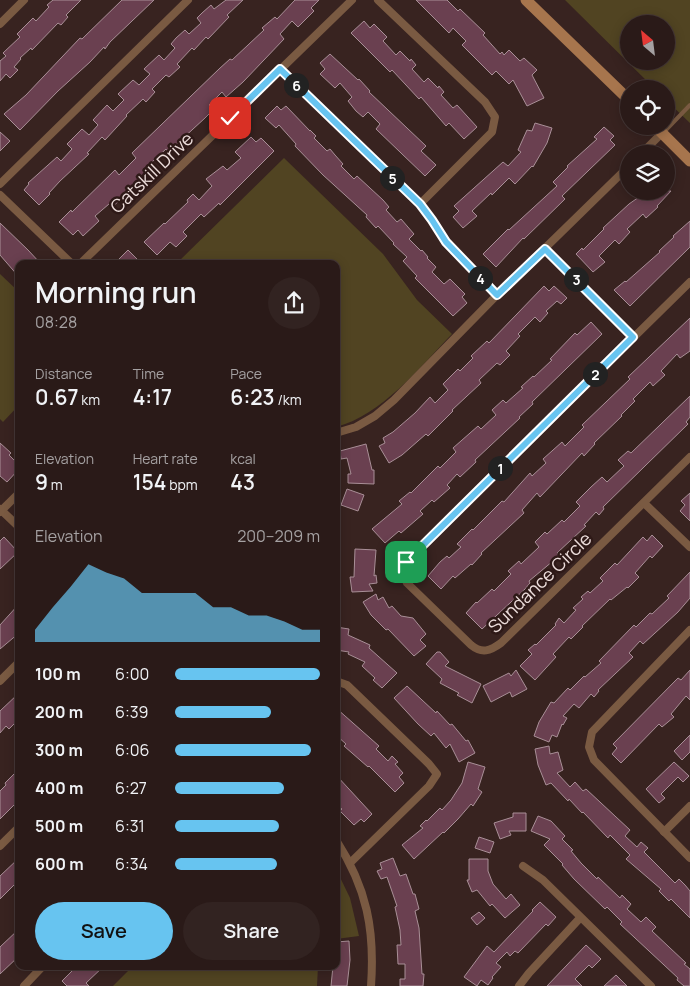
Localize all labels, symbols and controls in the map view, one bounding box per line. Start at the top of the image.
north arrow [620,15,675,70]
map controls [620,15,675,200]
pin: 6 [284,72,308,98]
text: 6 [292,76,301,95]
button: locate [620,80,675,135]
pin [209,97,251,139]
icon: check [216,104,244,132]
street label: Catskill Drive [105,127,198,218]
button: layers [620,145,675,200]
pin: 5 [380,166,404,190]
text: 5 [388,169,397,188]
pin: 4 [468,266,492,290]
pin: 3 [564,266,588,292]
text: 4 [476,269,485,288]
text: 3 [572,270,581,289]
text: Morning run [35,273,196,311]
button: share [268,277,320,329]
text: 08:28 [35,311,77,333]
pin: 2 [582,362,608,386]
text: Distance [35,364,92,383]
text: Time [133,364,164,383]
text: Pace [230,364,262,383]
text: 2 [591,365,600,384]
text: 0.67 [35,383,79,411]
text: 4:17 [133,383,172,411]
text: 6:23 [230,383,275,411]
text: km [79,390,100,409]
text: /km [275,390,302,409]
text: Elevation [35,449,94,468]
text: Heart rate [133,449,198,468]
text: kcal [230,449,256,468]
pin: 1 [488,456,512,480]
text: 1 [497,459,504,478]
text: 9 [35,468,48,496]
text: 154 [133,468,166,496]
text: 43 [230,468,255,496]
text: m [48,475,63,494]
text: bpm [166,475,198,494]
text: Elevation [35,525,103,547]
text: 200–209 m [237,525,320,547]
street label: Sundance Circle [482,527,596,638]
pin [385,541,427,583]
icon: arrive [392,548,420,576]
text: 100 m [35,663,81,685]
text: 6:00 [115,663,149,685]
text: 200 m [35,701,83,723]
text: 6:39 [115,701,149,723]
text: 300 m [35,739,83,761]
text: 6:06 [115,739,149,761]
text: 400 m [35,777,83,799]
text: 6:27 [115,777,147,799]
text: 500 m [35,815,83,837]
text: 6:31 [115,815,145,837]
text: 600 m [35,853,84,875]
text: 6:34 [115,853,148,875]
button: Save [35,902,173,960]
button: Share [183,902,320,960]

